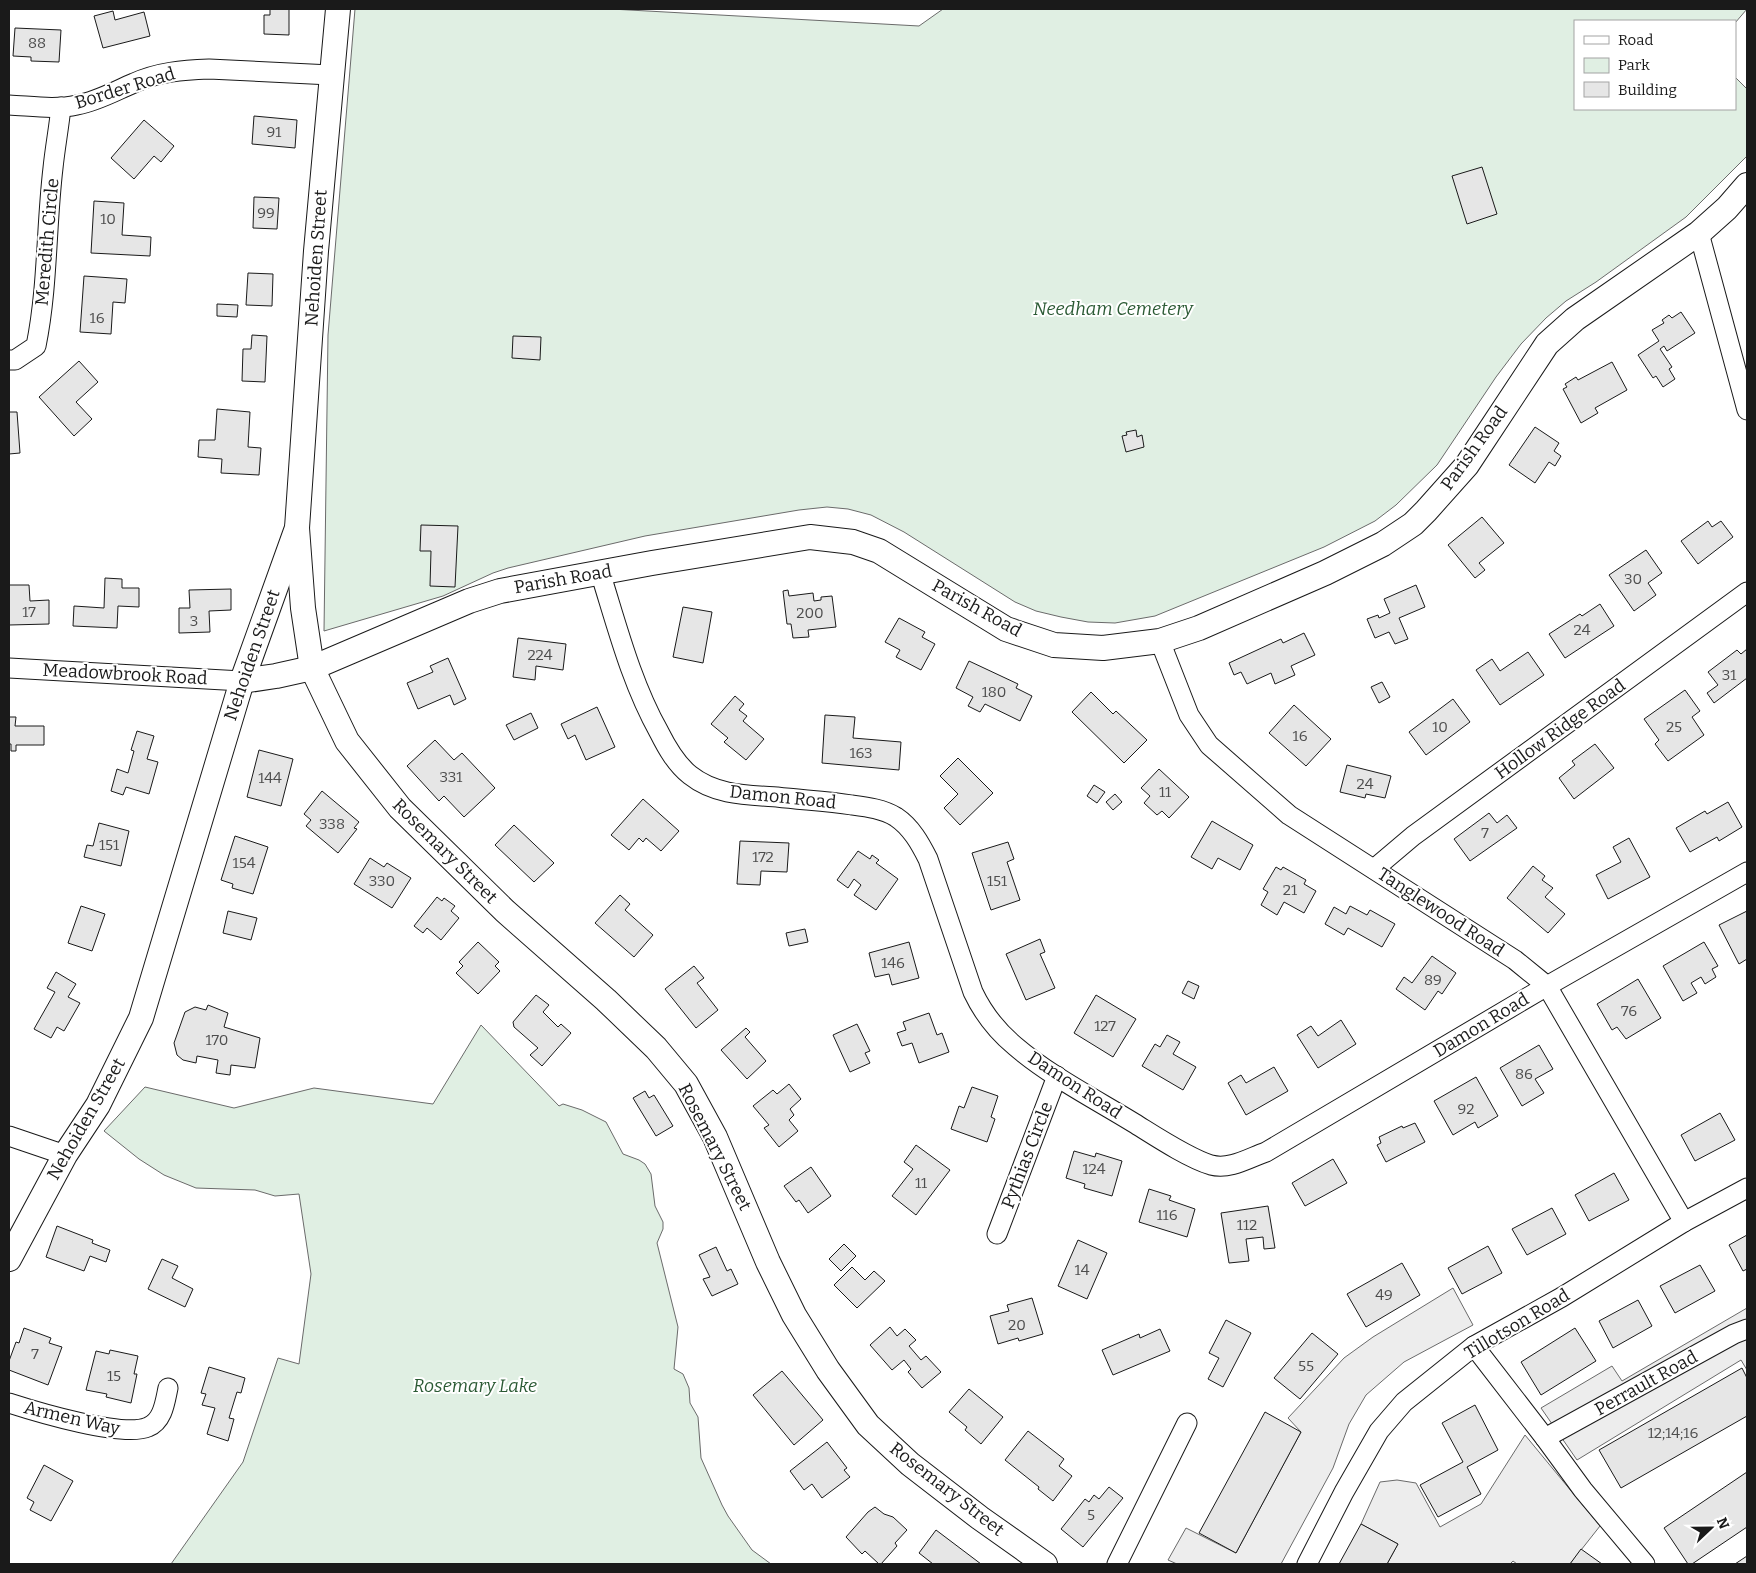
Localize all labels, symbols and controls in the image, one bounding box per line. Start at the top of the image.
legend [1574,20,1736,110]
text: Road [1618,31,1653,49]
house number: 88 [28,34,46,52]
text: Park [1618,56,1650,74]
street label: Border Road [72,62,178,114]
text: Building [1618,81,1677,99]
house number: 91 [267,123,281,141]
street label: Meredith Circle [30,177,64,307]
street label: Nehoiden Street [300,188,332,327]
house number: 99 [257,204,275,222]
house number: 10 [100,210,116,228]
park label: Needham Cemetery [1033,298,1194,320]
house number: 16 [90,309,105,327]
street label: Parish Road [1436,401,1512,494]
street label: Parish Road [512,560,614,598]
house number: 30 [1624,570,1642,588]
street label: Parish Road [928,574,1026,642]
street label: Nehoiden Street [219,586,285,723]
house number: 17 [22,603,36,621]
house number: 200 [796,604,824,622]
house number: 3 [190,612,198,630]
house number: 24 [1574,621,1591,639]
house number: 224 [527,646,553,664]
street label: Meadowbrook Road [42,659,208,689]
house number: 31 [1722,666,1736,684]
street label: Hollow Ridge Road [1490,674,1630,784]
house number: 180 [982,683,1006,701]
house number: 10 [1432,718,1448,736]
house number: 25 [1666,718,1682,736]
house number: 16 [1293,727,1308,745]
house number: 163 [849,744,873,762]
house number: 331 [440,768,462,786]
house number: 144 [258,769,282,787]
house number: 24 [1357,775,1374,793]
street label: Damon Road [729,780,838,814]
house number: 11 [1159,783,1171,801]
street label: Rosemary Street [388,794,502,908]
house number: 338 [319,815,345,833]
house number: 7 [1481,824,1489,842]
house number: 151 [99,836,119,854]
house number: 172 [752,848,774,866]
house number: 154 [233,854,256,872]
street label: Tanglewood Road [1374,863,1509,961]
house number: 330 [369,872,395,890]
house number: 151 [987,872,1007,890]
house number: 21 [1283,881,1297,899]
house number: 146 [881,954,905,972]
house number: 89 [1424,971,1442,989]
street label: Damon Road [1429,988,1533,1062]
house number: 76 [1621,1002,1637,1020]
house number: 127 [1094,1017,1116,1035]
house number: 170 [206,1031,228,1049]
street label: Damon Road [1024,1047,1126,1124]
street label: Nehoiden Street [42,1054,130,1184]
house number: 86 [1515,1065,1533,1083]
street label: Rosemary Street [674,1080,757,1215]
street label: Pythias Circle [997,1098,1057,1212]
house number: 92 [1458,1100,1474,1118]
house number: 124 [1082,1160,1106,1178]
house number: 11 [915,1174,927,1192]
house number: 116 [1157,1206,1178,1224]
house number: 112 [1237,1216,1257,1234]
house number: 14 [1075,1261,1090,1279]
street label: Tillotson Road [1460,1284,1574,1364]
house number: 49 [1375,1286,1393,1304]
house number: 20 [1008,1316,1026,1334]
house number: 7 [31,1345,39,1363]
street label: Perrault Road [1591,1346,1701,1420]
house number: 55 [1298,1357,1314,1375]
house number: 15 [107,1367,121,1385]
park label: Rosemary Lake [413,1375,537,1397]
street label: Armen Way [22,1396,123,1440]
house number: 12;14;16 [1648,1424,1698,1442]
street label: Rosemary Street [885,1437,1009,1541]
north arrow [1686,1503,1736,1553]
house number: 5 [1087,1506,1095,1524]
text: N [1713,1515,1733,1532]

